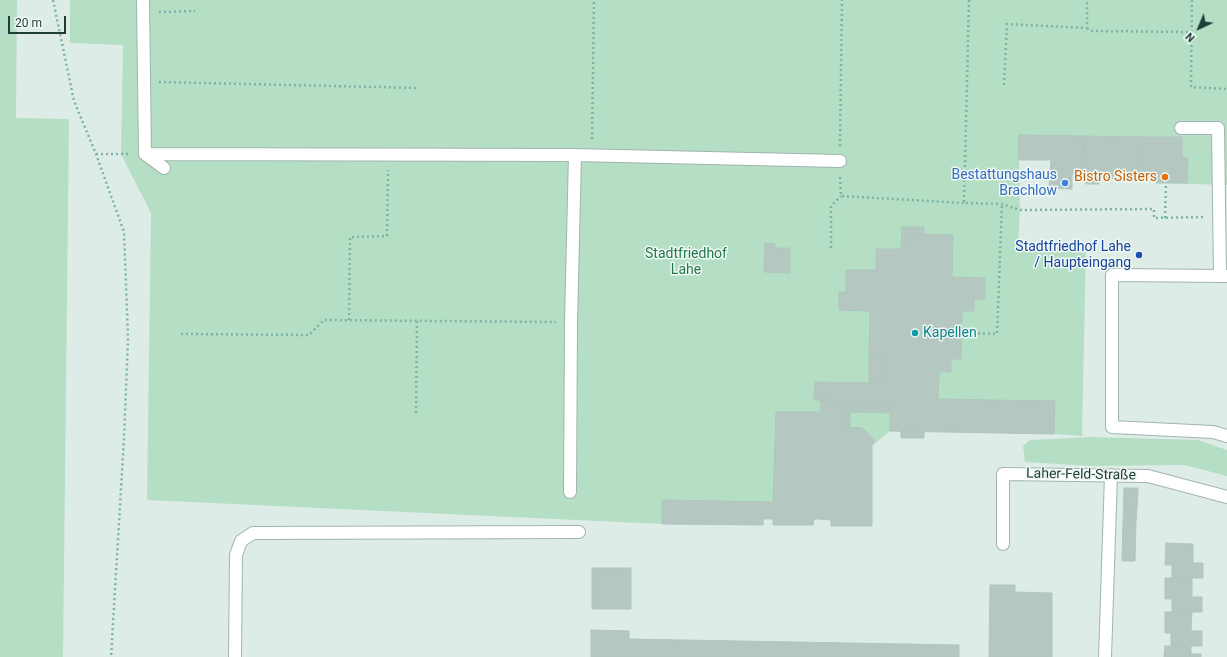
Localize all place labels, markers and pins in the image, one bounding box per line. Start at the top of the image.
place label: Bestattungshaus Brachlow [951,167,1057,200]
place label: Bistro Sisters [1074,169,1157,185]
marker: Bistro Sisters [1160,172,1170,182]
marker: Bestattungshaus Brachlow [1060,178,1070,188]
place label: Stadtfriedhof Lahe / Haupteingang [1015,239,1131,272]
marker: Stadtfriedhof Lahe / Haupteingang [1134,250,1144,260]
place label: Kapellen [923,325,977,341]
marker: Kapellen [910,328,920,338]

